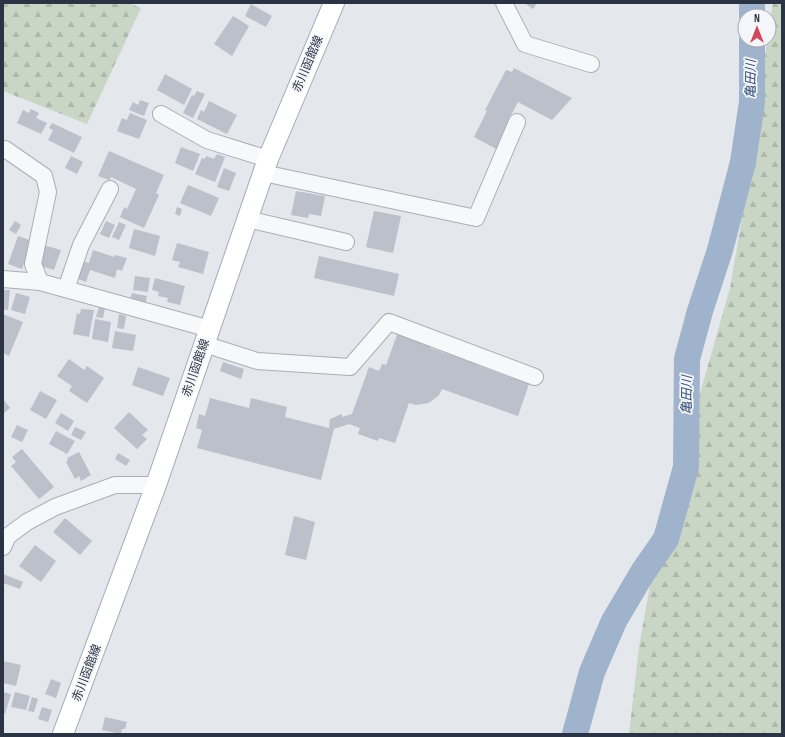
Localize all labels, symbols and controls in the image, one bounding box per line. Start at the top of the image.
north arrow [737,8,777,48]
text: N [754,12,760,25]
street label: 赤川函館線 [289,33,327,95]
water label: 亀田川 [743,57,759,99]
street label: 赤川函館線 [179,337,213,399]
water label: 亀田川 [679,373,695,415]
street label: 赤川函館線 [69,642,105,704]

